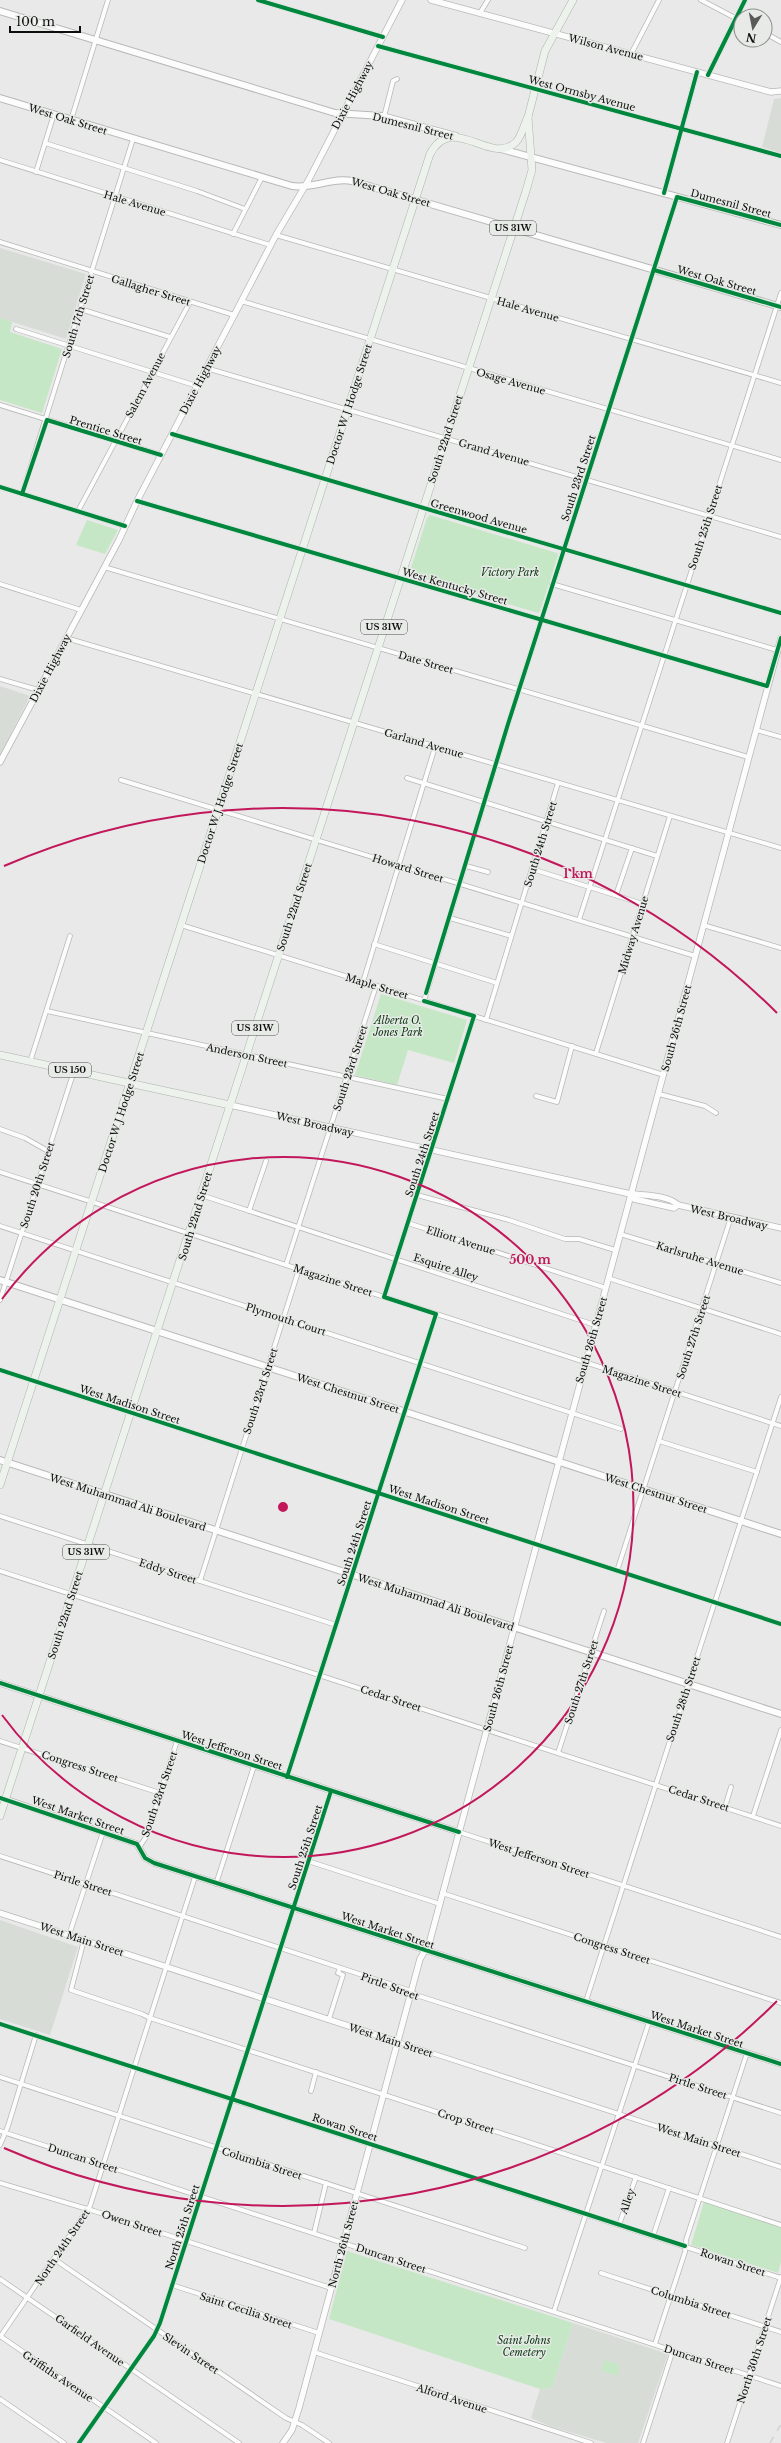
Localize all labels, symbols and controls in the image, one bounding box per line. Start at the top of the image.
scale bar [10,8,80,34]
north arrow [733,8,773,48]
text: 100 m [16,14,55,29]
text: N [744,30,758,46]
street label: Wilson Avenue [566,31,645,64]
street label: Dixie Highway [329,58,376,132]
street label: West Ormsby Avenue [526,73,637,114]
street label: West Oak Street [26,101,109,138]
street label: Dumesnil Street [371,110,455,143]
street label: West Oak Street [349,175,432,210]
street label: Dumesnil Street [689,186,773,221]
street label: Hale Avenue [102,188,168,219]
road number: US 31W [490,221,536,235]
street label: West Oak Street [675,263,758,298]
street label: Gallagher Street [110,272,192,309]
street label: South 17th Street [60,273,97,359]
street label: Hale Avenue [495,294,561,325]
street label: Doctor W J Hodge Street [324,342,375,466]
street label: Dixie Highway [177,343,224,417]
street label: Salem Avenue [123,350,168,420]
street label: Osage Avenue [475,365,547,398]
street label: South 22nd Street [425,393,466,485]
street label: Prentice Street [68,413,144,448]
street label: South 23rd Street [558,433,599,523]
street label: Grand Avenue [457,436,531,469]
street label: South 25th Street [686,483,725,571]
street label: Greenwood Avenue [429,496,529,537]
street label: West Kentucky Street [400,565,509,608]
park label: Victory Park [481,566,539,579]
road number: US 31W [361,620,407,634]
street label: Dixie Highway [27,631,74,705]
street label: Date Street [397,648,455,677]
street label: Garland Avenue [383,726,465,761]
street label: Doctor W J Hodge Street [195,741,246,865]
street label: South 24th Street [521,800,560,889]
street label: Howard Street [371,851,445,886]
street label: South 22nd Street [274,861,315,953]
text: 1 km [563,866,594,881]
street label: Midway Avenue [615,894,652,976]
street label: Maple Street [344,971,410,1002]
street label: South 26th Street [659,983,694,1073]
park label: Alberta O. Jones Park [372,1014,423,1039]
road number: US 31W [232,1021,278,1035]
street label: South 23rd Street [330,1023,371,1113]
street label: Anderson Street [204,1040,289,1070]
street label: Doctor W J Hodge Street [96,1050,147,1174]
road number: US 150 [49,1063,91,1077]
street label: West Broadway [274,1109,356,1140]
street label: South 24th Street [403,1110,442,1198]
street label: South 20th Street [17,1140,58,1230]
street label: South 22nd Street [176,1170,215,1262]
street label: West Broadway [688,1202,770,1233]
street label: Elliott Avenue [425,1223,497,1258]
street label: Karlsruhe Avenue [655,1239,745,1278]
street label: Esquire Alley [412,1251,481,1284]
text: 500 m [509,1252,552,1267]
street label: Magazine Street [292,1262,374,1299]
street label: South 27th Street [674,1293,713,1381]
street label: South 26th Street [573,1295,610,1385]
street label: Plymouth Court [244,1300,328,1339]
street label: South 23rd Street [240,1346,281,1436]
street label: Magazine Street [601,1363,683,1400]
street label: West Chestnut Street [294,1370,401,1416]
street label: West Madison Street [77,1382,182,1427]
street label: West Chestnut Street [602,1470,709,1516]
street label: West Muhammad Ali Boulevard [47,1471,208,1534]
street label: West Madison Street [386,1482,491,1527]
street label: South 24th Street [335,1499,374,1587]
centre of rings [276,1500,290,1514]
road number: US 31W [63,1545,109,1559]
street label: Eddy Street [137,1556,198,1587]
street label: South 22nd Street [45,1569,86,1661]
street label: West Muhammad Ali Boulevard [355,1571,516,1634]
street label: South 27th Street [562,1638,601,1726]
street label: South 26th Street [481,1643,516,1733]
street label: South 28th Street [664,1655,703,1744]
street label: Cedar Street [359,1682,423,1715]
street label: West Jefferson Street [179,1728,284,1773]
street label: Congress Street [40,1748,120,1785]
street label: South 23rd Street [139,1749,180,1839]
street label: Cedar Street [667,1782,731,1815]
street label: West Market Street [29,1793,126,1838]
street label: South 25th Street [286,1803,325,1891]
street label: West Jefferson Street [486,1836,591,1881]
street label: Pirtle Street [52,1868,114,1899]
street label: West Market Street [339,1909,436,1952]
street label: West Main Street [37,1919,126,1959]
street label: Congress Street [572,1930,652,1967]
street label: Pirtle Street [359,1970,421,2003]
street label: West Market Street [648,2008,745,2051]
street label: West Main Street [346,2020,435,2060]
street label: Pirtle Street [667,2071,729,2102]
street label: Crop Street [436,2106,496,2137]
street label: Rowan Street [311,2111,379,2144]
street label: West Main Street [654,2120,743,2160]
street label: Duncan Street [46,2141,120,2176]
street label: Columbia Street [220,2144,304,2183]
street label: North 25th Street [163,2183,202,2271]
street label: Alley [617,2186,638,2217]
street label: North 26th Street [326,2199,361,2289]
street label: North 24th Street [32,2207,93,2288]
street label: Owen Street [100,2207,164,2240]
street label: Duncan Street [354,2241,428,2276]
street label: Rowan Street [699,2246,767,2279]
street label: Columbia Street [649,2283,733,2322]
street label: Saint Cecilia Street [198,2289,294,2332]
street label: Garfield Avenue [52,2312,127,2369]
street label: North 30th Street [734,2315,775,2405]
street label: Slevin Street [160,2330,221,2377]
park label: Saint Johns Cemetery [497,2334,551,2359]
street label: Duncan Street [662,2342,736,2377]
street label: Griffiths Avenue [20,2348,96,2405]
street label: Alford Avenue [414,2381,489,2416]

